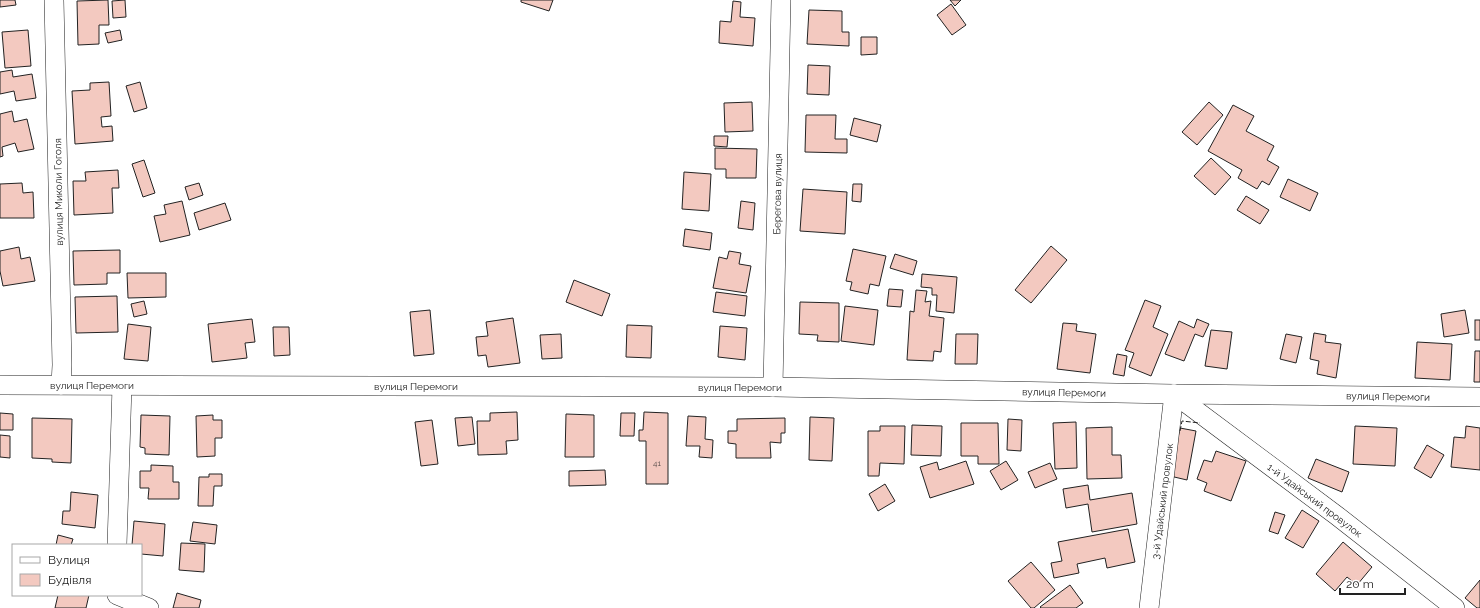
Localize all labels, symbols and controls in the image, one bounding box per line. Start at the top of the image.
street label: вулиця Миколи Гоголя [52,138,65,246]
street label: Берегова вулиця [771,153,784,235]
street label: вулиця Перемоги [50,380,134,391]
street label: вулиця Перемоги [374,381,458,392]
street label: вулиця Перемоги [698,382,782,393]
street label: вулиця Перемоги [1022,386,1106,399]
street label: вулиця Перемоги [1346,390,1430,403]
street label: 3-й Удайський провулок [1150,442,1175,560]
house number: 41 [653,458,661,468]
street label: 1-й Удайський провулок [1265,461,1364,540]
legend [12,544,142,596]
text: Вулиця [48,553,90,567]
scale bar [1340,570,1405,596]
text: Будівля [48,573,91,587]
text: 20 m [1346,577,1374,591]

